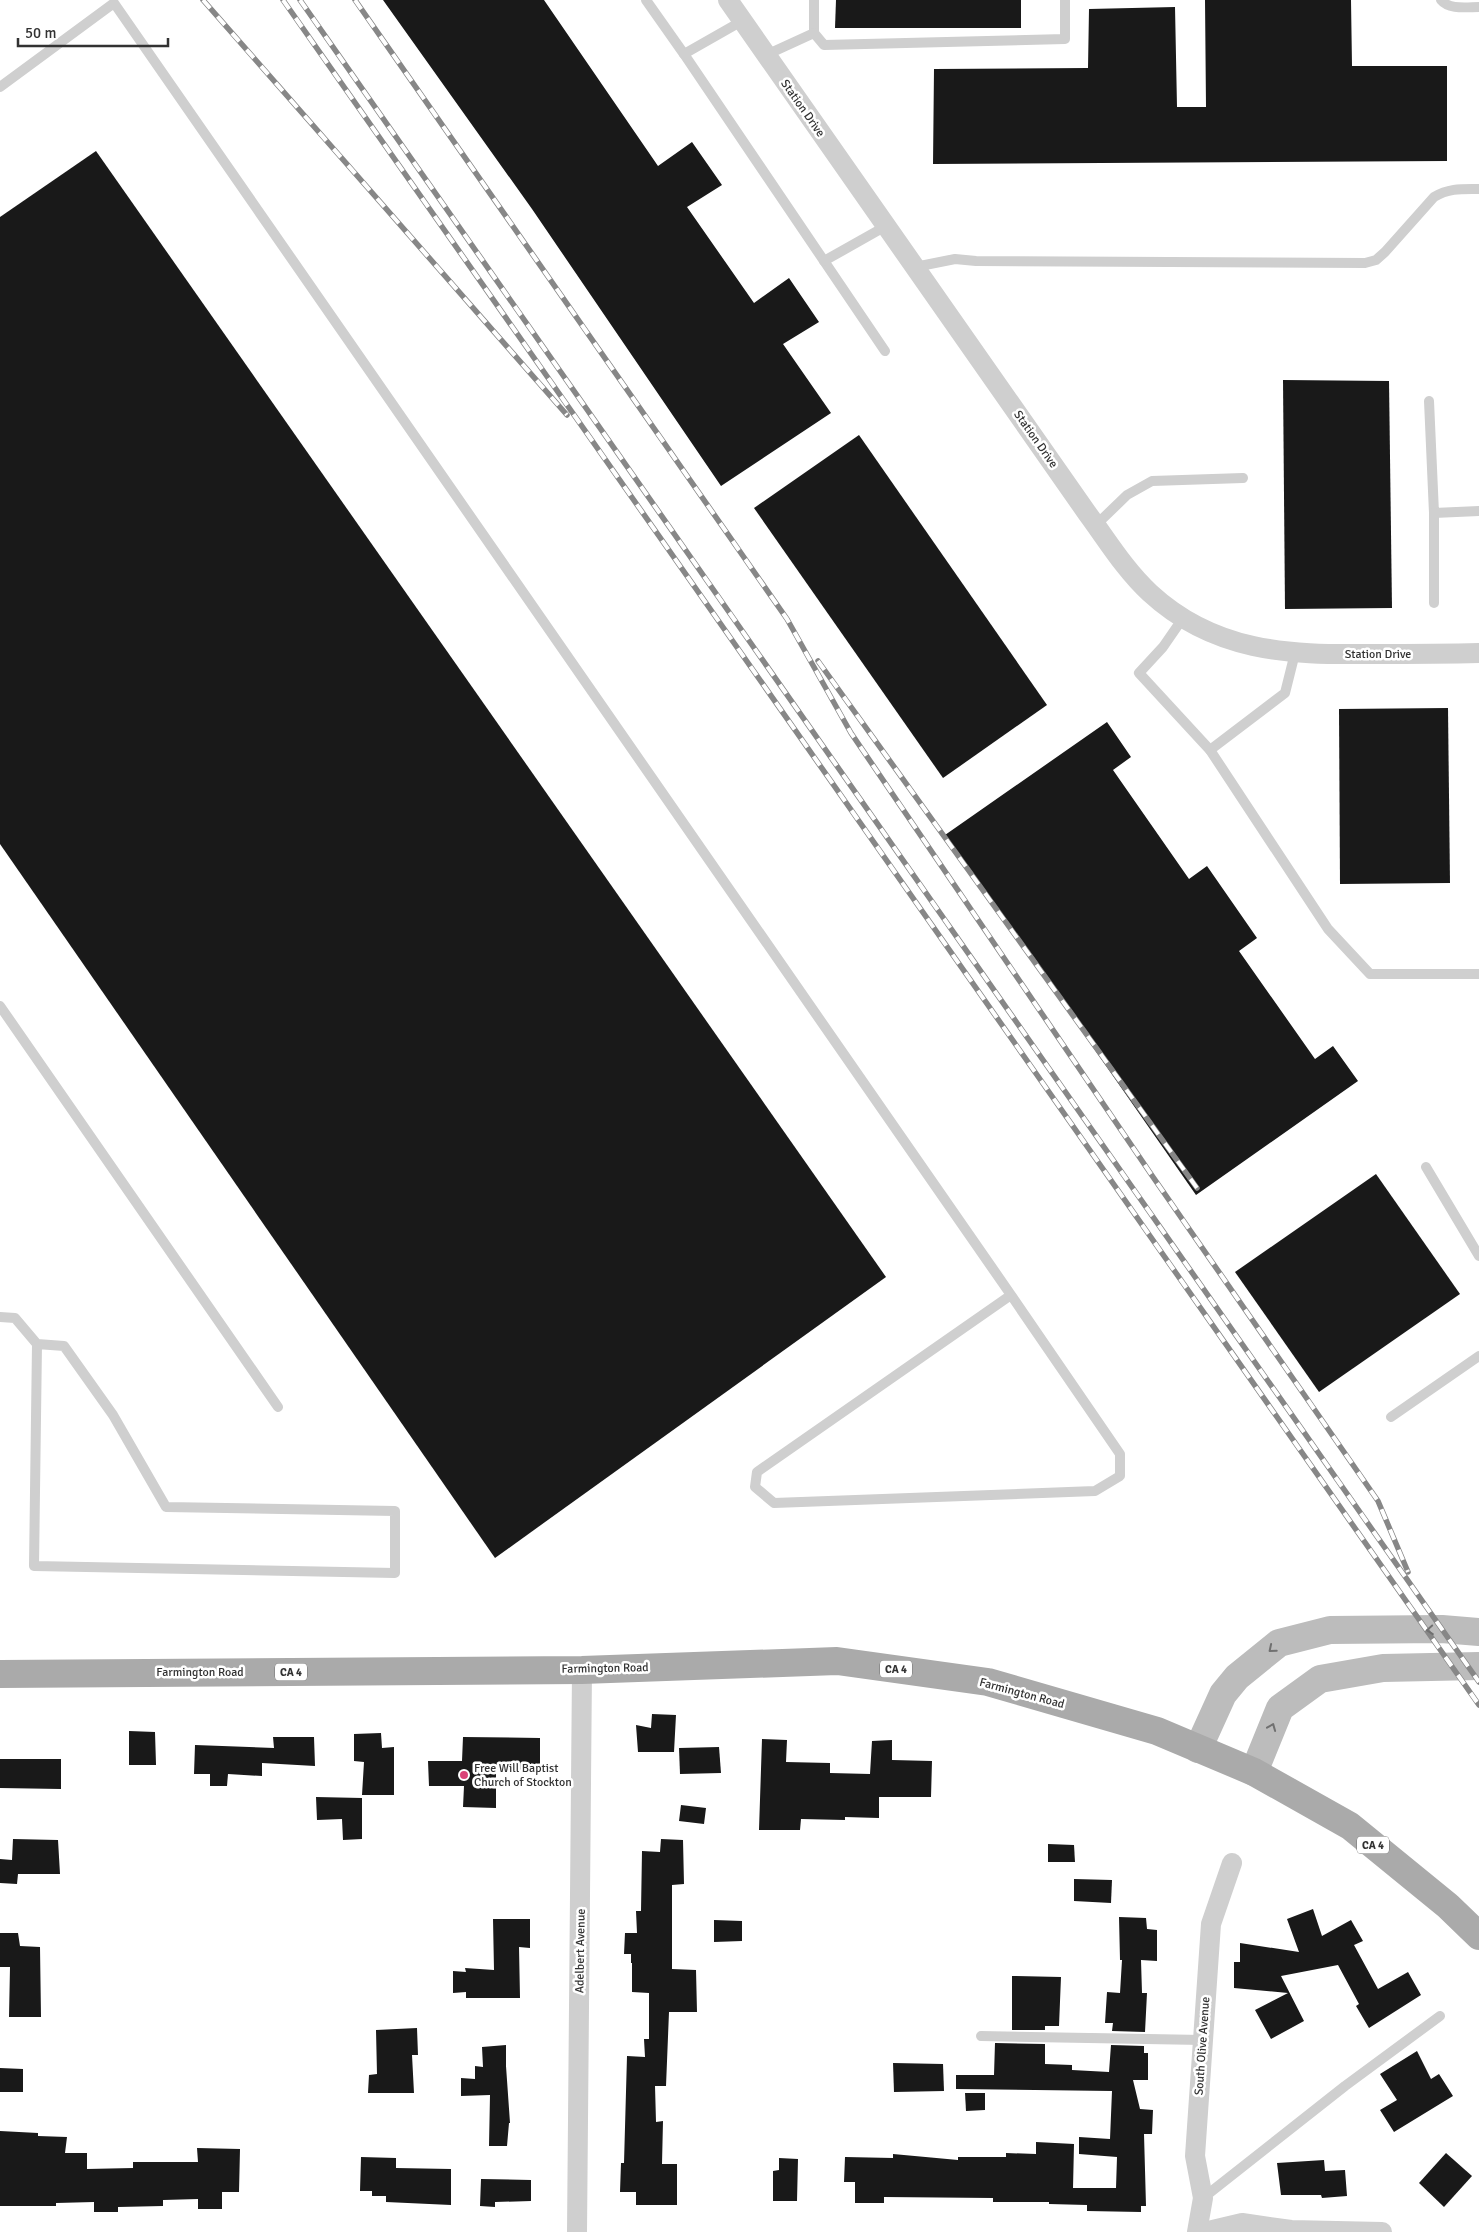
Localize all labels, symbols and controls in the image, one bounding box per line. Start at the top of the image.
scale bar [18,15,168,47]
text: 50 m [25,24,56,42]
street label: Station Drive [777,77,828,140]
street label: Station Drive [1010,408,1061,471]
street label: Station Drive [1345,647,1411,662]
one-way arrow [1426,1625,1434,1636]
one-way arrow [1268,1643,1277,1652]
street label: Farmington Road [561,1660,649,1677]
road number: CA 4 [880,1660,912,1678]
road number: CA 4 [275,1664,307,1680]
street label: Farmington Road [156,1665,244,1680]
street label: Farmington Road [978,1675,1066,1712]
one-way arrow [1266,1723,1276,1732]
place label: Free Will Baptist Church of Stockton [474,1761,572,1790]
marker: Free Will Baptist Church of Stockton [458,1769,470,1781]
road number: CA 4 [1357,1836,1389,1854]
street label: Adelbert Avenue [572,1909,589,1993]
street label: South Olive Avenue [1192,1996,1213,2096]

